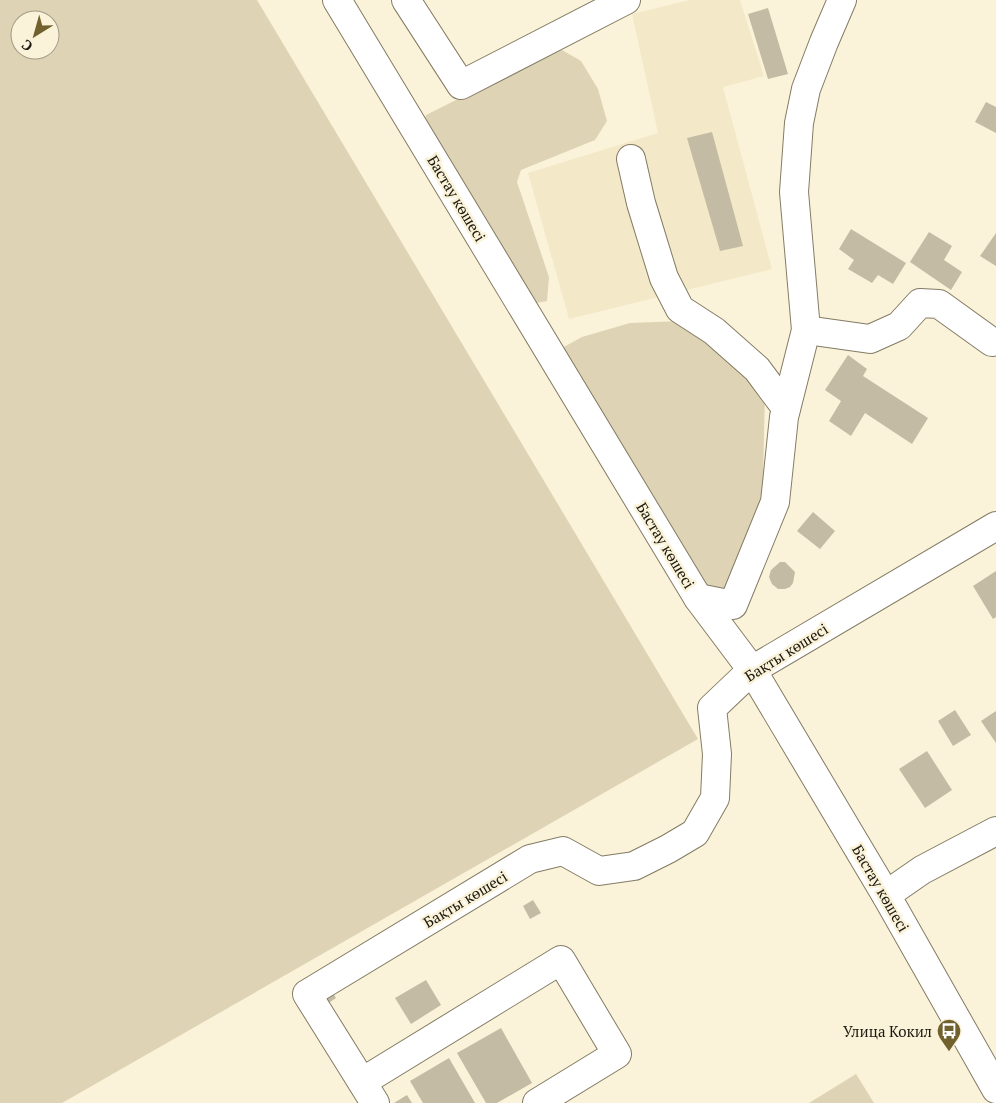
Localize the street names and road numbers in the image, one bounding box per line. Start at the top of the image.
street label: Бастау көшесі [423,151,491,245]
street label: Бастау көшесі [632,498,700,592]
street label: Бақты көшесі [741,618,831,686]
street label: Бастау көшесі [848,841,914,935]
street label: Бақты көшесі [419,866,511,932]

